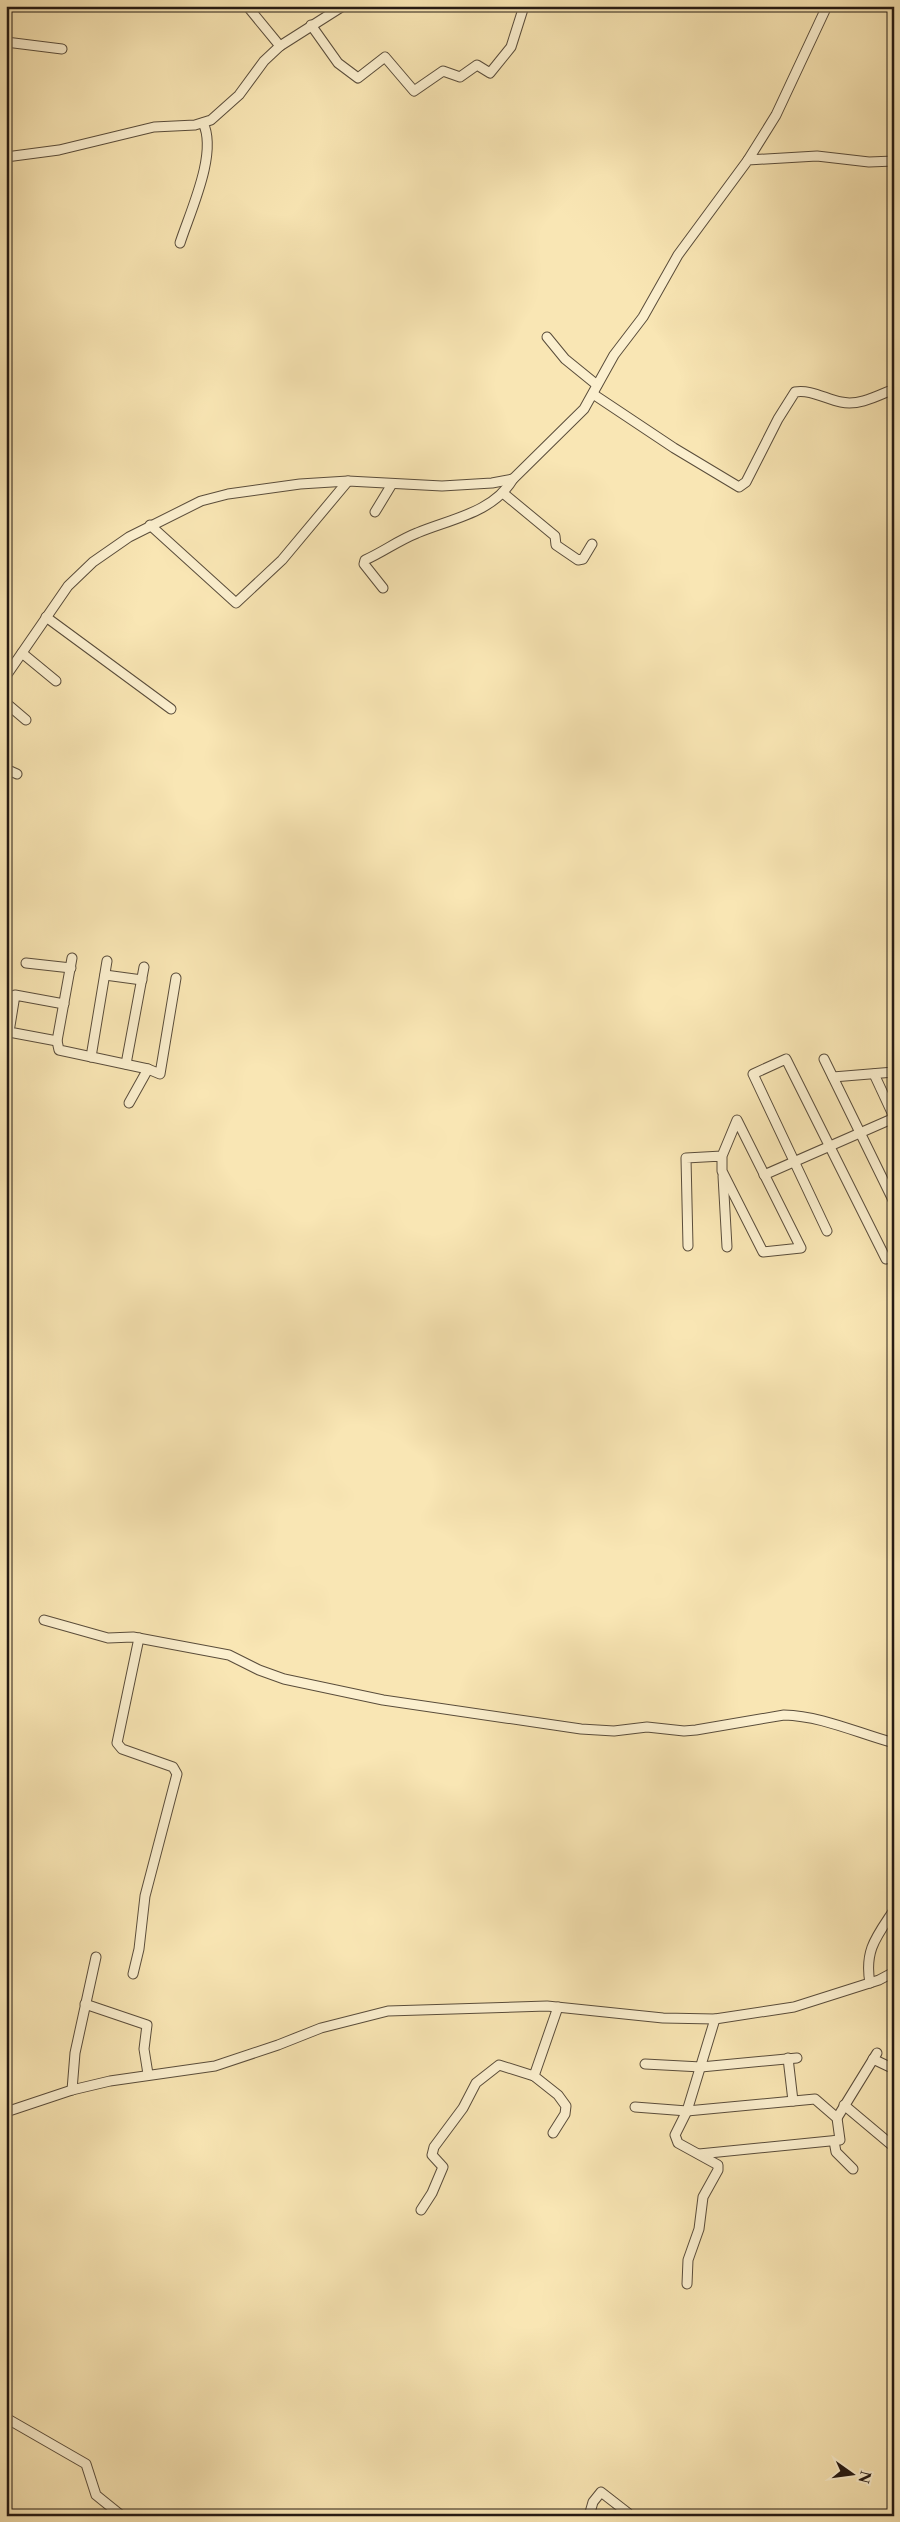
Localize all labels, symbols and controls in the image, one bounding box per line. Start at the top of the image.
north arrow [828,2450,878,2500]
text: N [854,2469,875,2485]

